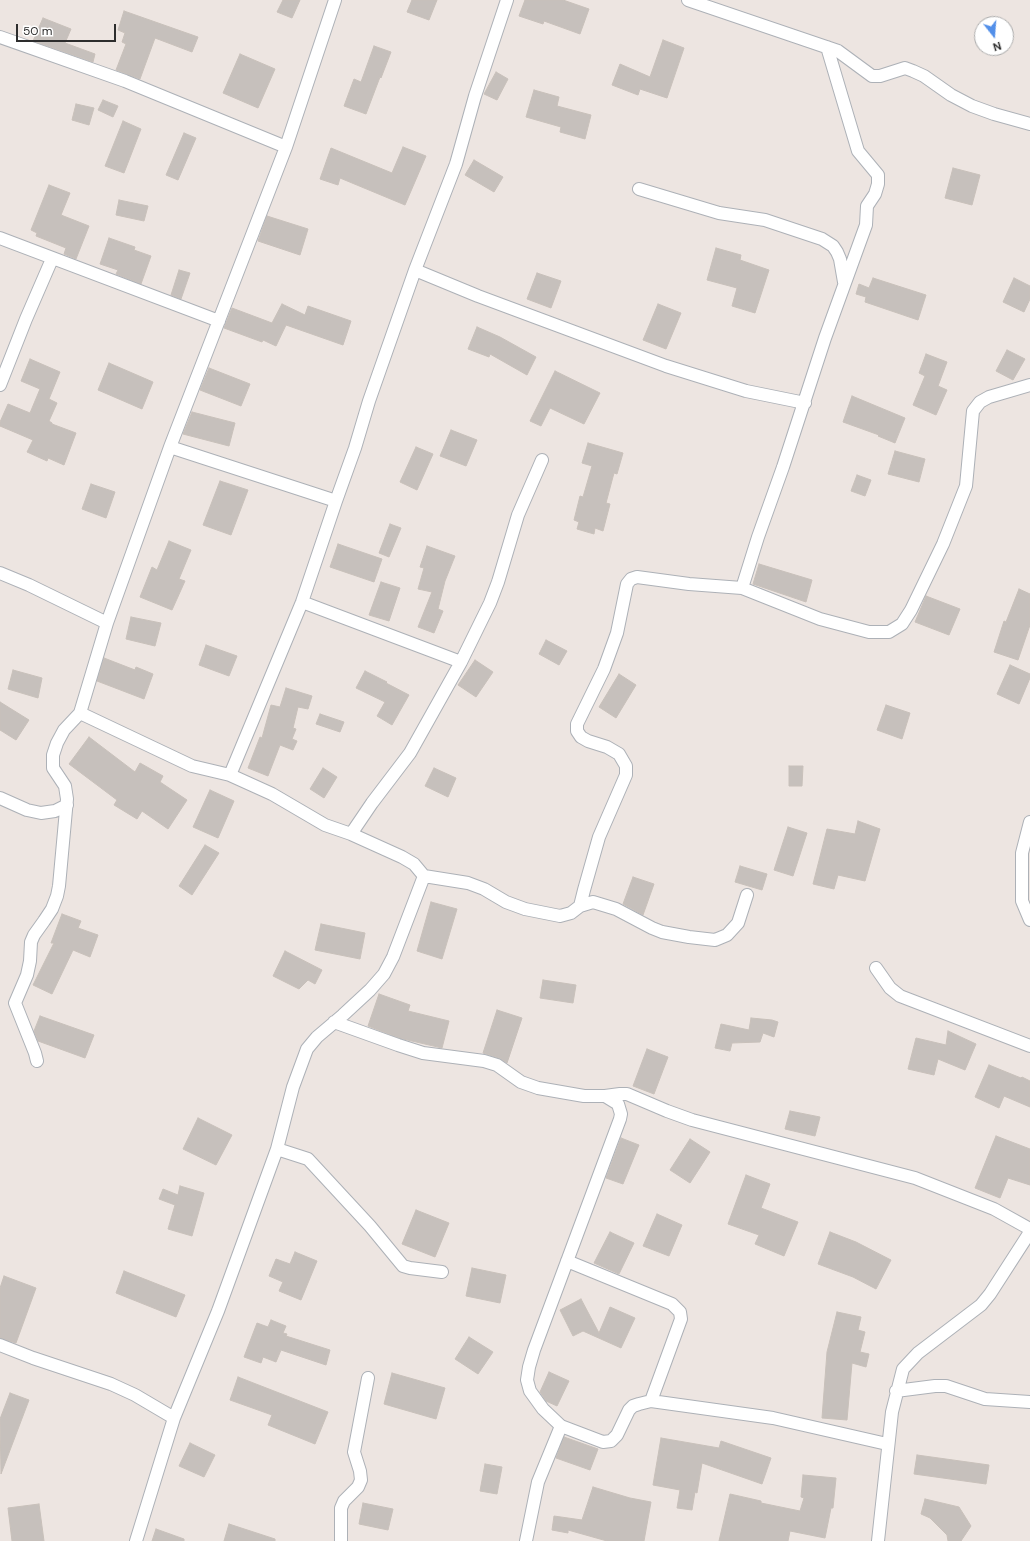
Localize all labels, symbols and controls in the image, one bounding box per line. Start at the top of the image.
scale bar [18,16,118,42]
north arrow [974,16,1014,56]
text: 50 m [23,23,52,39]
text: N [991,39,1003,54]

